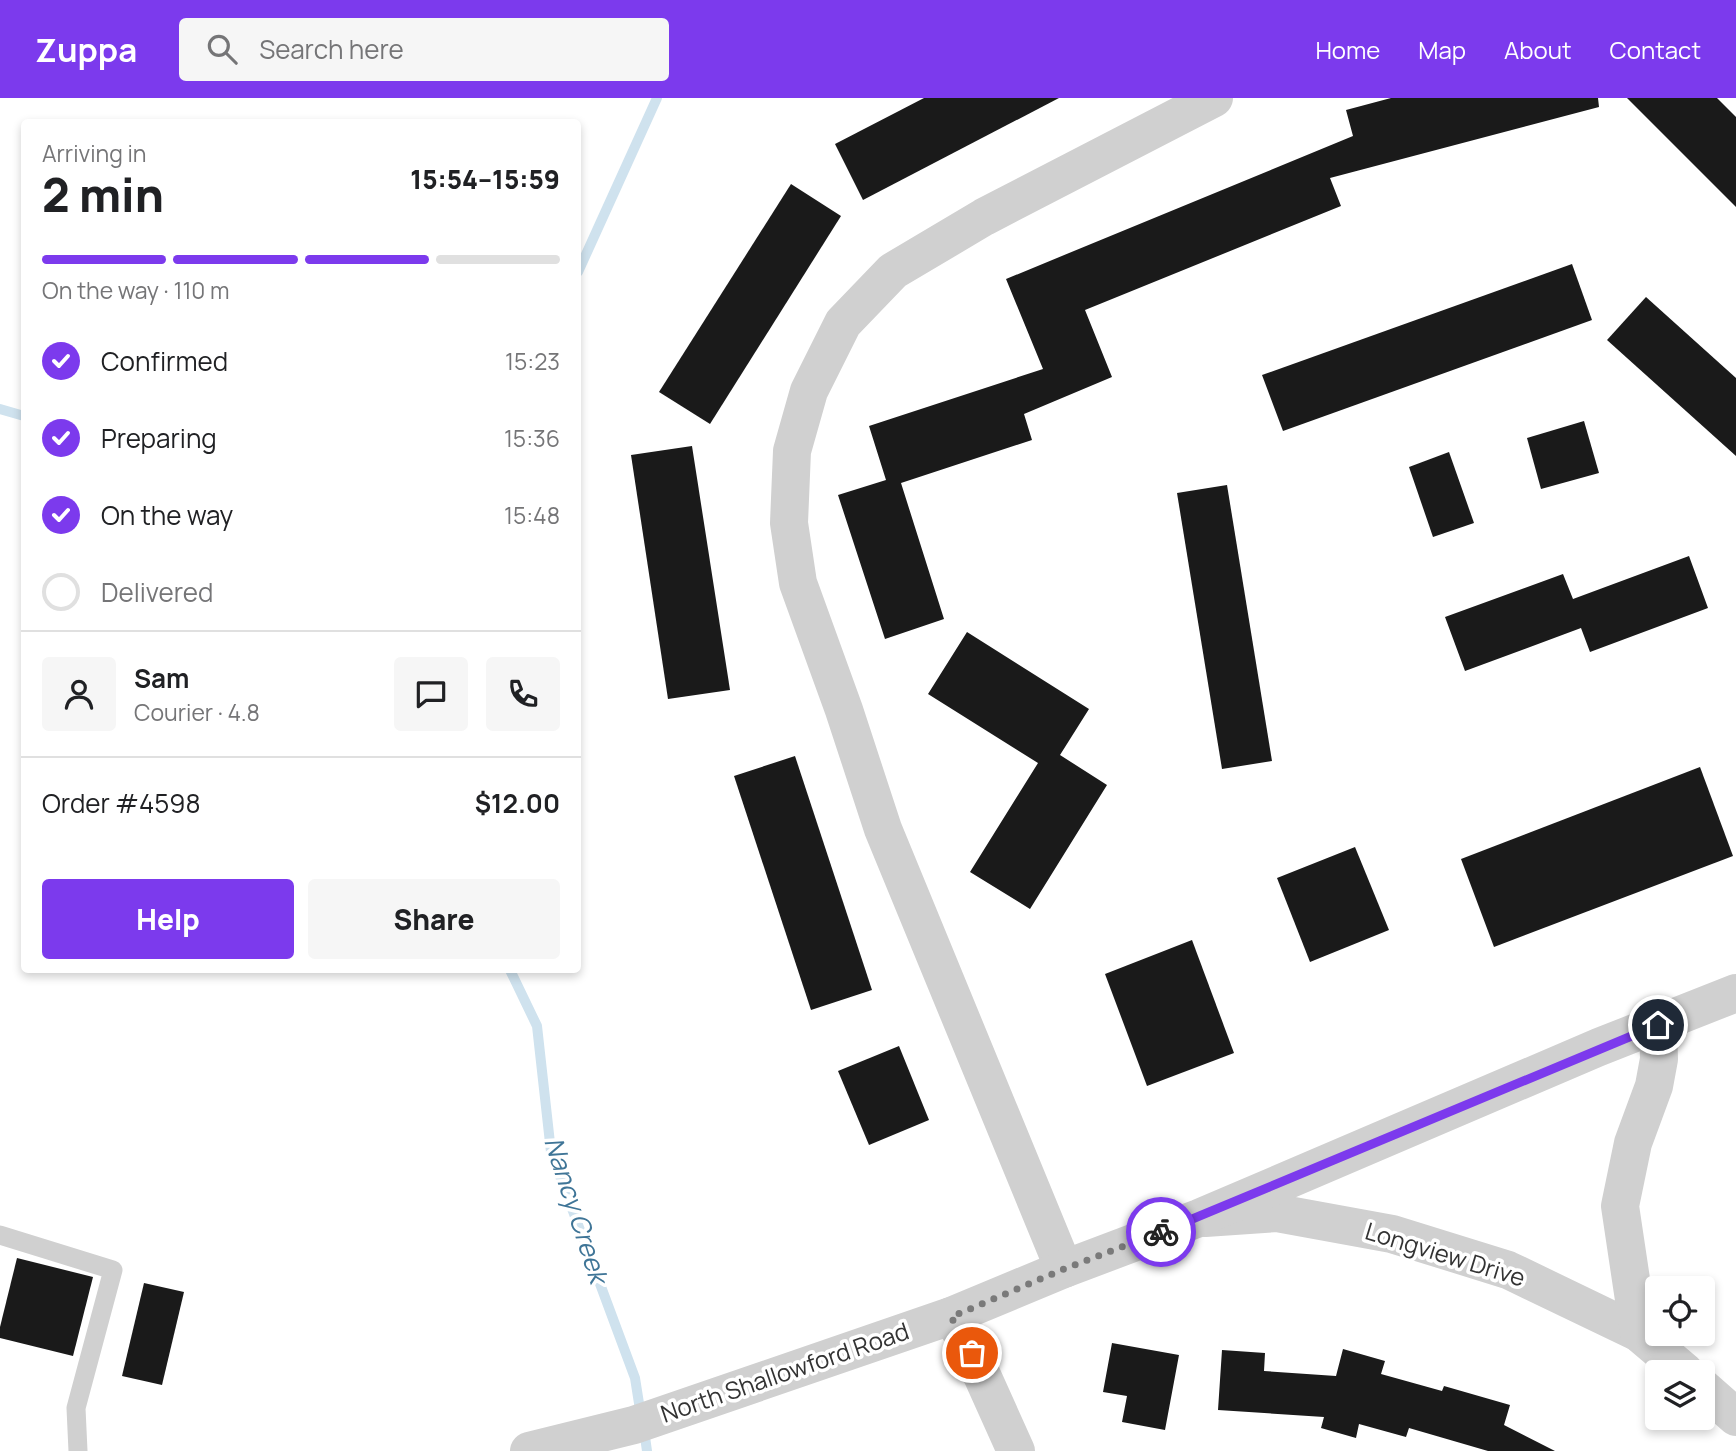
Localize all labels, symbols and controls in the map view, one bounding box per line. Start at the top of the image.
search box [179,18,669,81]
text: Zuppa [35,27,137,72]
icon: search [203,30,241,68]
text: Search here [259,31,404,67]
text: Home [1315,33,1380,66]
text: Map [1418,33,1466,66]
text: About [1504,33,1572,66]
text: Contact [1610,33,1701,66]
text: Arriving in [42,137,147,169]
text: 15:54–15:59 [410,161,560,197]
text: 2 min [42,163,164,226]
text: On the way · 110 m [42,274,229,306]
icon: check [42,342,80,380]
text: Confirmed [101,343,228,379]
text: 15:23 [505,345,560,377]
icon: check [42,419,80,457]
text: Preparing [101,420,217,456]
text: 15:36 [504,422,560,454]
icon: check [42,496,80,534]
text: On the way [101,497,233,533]
text: 15:48 [504,499,560,531]
text: Delivered [101,574,213,610]
button: person [42,657,116,731]
button: chat [394,657,468,731]
button: phone [486,657,560,731]
text: Sam [134,660,189,696]
text: Courier · 4.8 [134,696,260,728]
text: Order #4598 [42,785,201,821]
text: $12.00 [475,785,560,821]
button: Help [42,879,294,959]
button: Share [308,879,560,959]
pin [1628,995,1688,1055]
icon: home [1639,1006,1677,1044]
water label: Nancy Creek [536,1132,619,1291]
courier [1126,1197,1196,1267]
icon: bike [1142,1213,1180,1251]
street label: Longview Drive [1361,1214,1529,1294]
map controls [1645,1276,1715,1430]
button: locate [1645,1276,1715,1346]
street label: North Shallowford Road [656,1314,913,1430]
pin [942,1323,1002,1383]
icon: bag [953,1334,991,1372]
button: layers [1645,1360,1715,1430]

